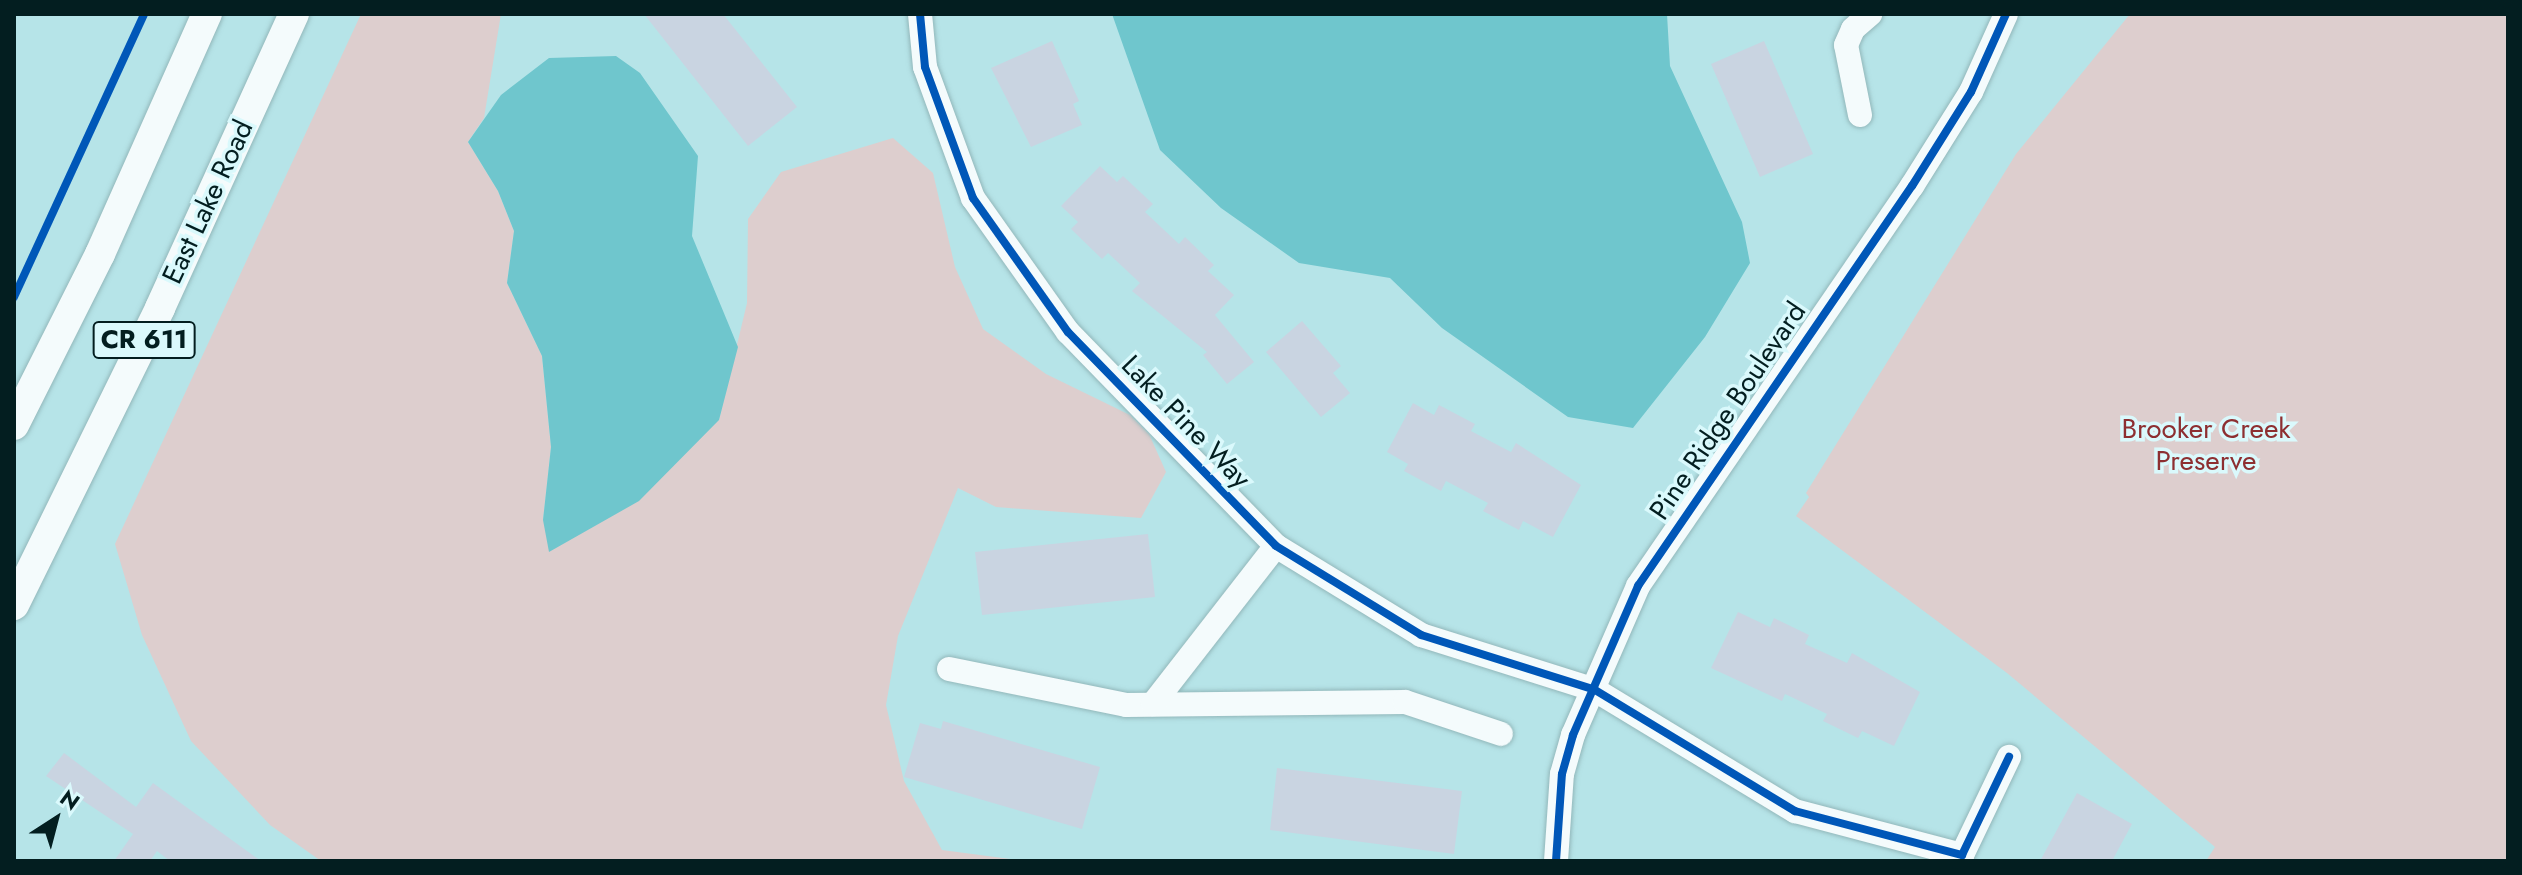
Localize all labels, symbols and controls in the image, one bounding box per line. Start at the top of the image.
street label: East Lake Road [155,115,261,289]
street label: Pine Ridge Boulevard [1643,296,1813,526]
road number: CR 611 [92,318,196,362]
street label: Lake Pine Way [1114,349,1258,495]
park label: Brooker Creek Preserve [2121,412,2291,478]
north arrow [16,779,96,859]
text: N [54,782,87,818]

